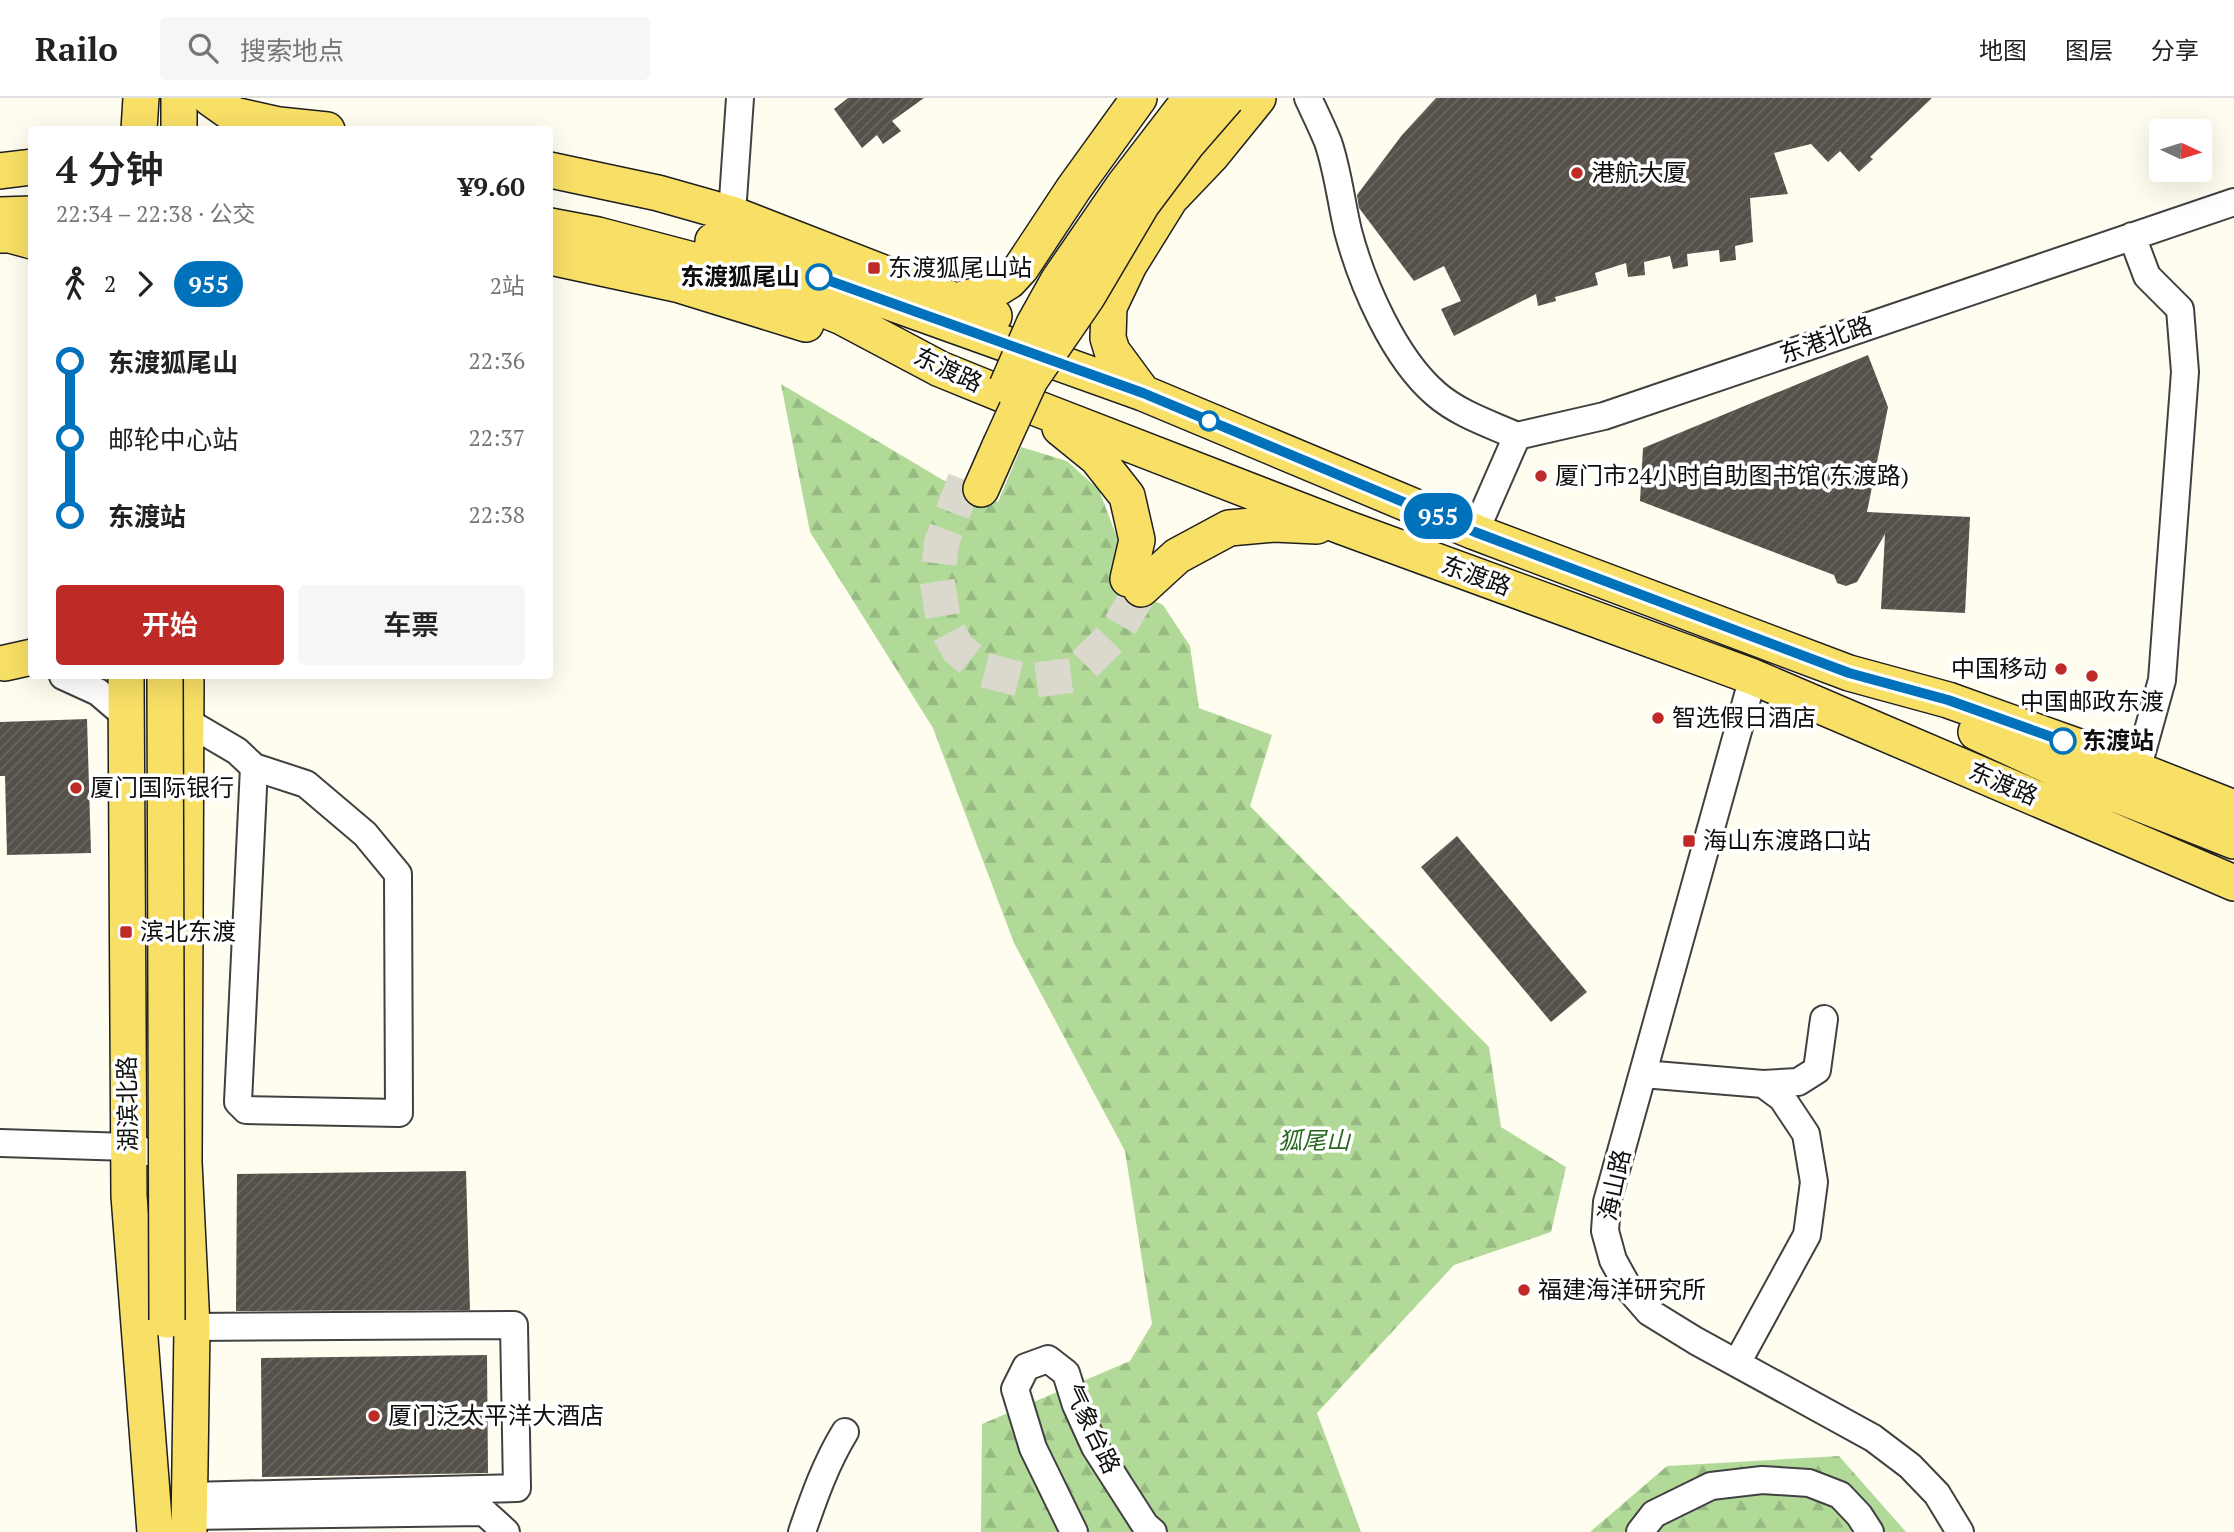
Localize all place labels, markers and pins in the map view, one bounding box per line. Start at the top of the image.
place label: 港航大厦 [1591,156,1687,188]
marker: 港航大厦 [1569,165,1585,181]
place label: 东渡狐尾山站 [888,251,1032,283]
place label: 东渡狐尾山 [680,260,800,292]
marker: 东渡狐尾山站 [866,260,882,276]
marker: 东渡狐尾山 [806,264,832,290]
unlabelled marker [1199,411,1219,431]
place label: 厦门市24小时自助图书馆(东渡路) [1555,459,1909,491]
marker: 厦门市24小时自助图书馆(东渡路) [1533,468,1549,484]
place label: 中国移动 [1951,652,2047,684]
marker: 中国移动 [2053,661,2069,677]
marker: 中国邮政东渡 [2084,668,2100,684]
place label: 中国邮政东渡 [2020,685,2164,717]
place label: 智选假日酒店 [1672,701,1816,733]
marker: 智选假日酒店 [1650,710,1666,726]
place label: 东渡站 [2082,724,2154,756]
marker: 东渡站 [2050,728,2076,754]
place label: 厦门国际银行 [90,771,234,803]
marker: 厦门国际银行 [68,780,84,796]
place label: 海山东渡路口站 [1703,824,1871,856]
marker: 海山东渡路口站 [1681,833,1697,849]
place label: 滨北东渡 [140,915,236,947]
marker: 滨北东渡 [118,924,134,940]
place label: 福建海洋研究所 [1538,1273,1706,1305]
marker: 福建海洋研究所 [1516,1282,1532,1298]
place label: 厦门泛太平洋大酒店 [388,1399,604,1431]
marker: 厦门泛太平洋大酒店 [366,1408,382,1424]

